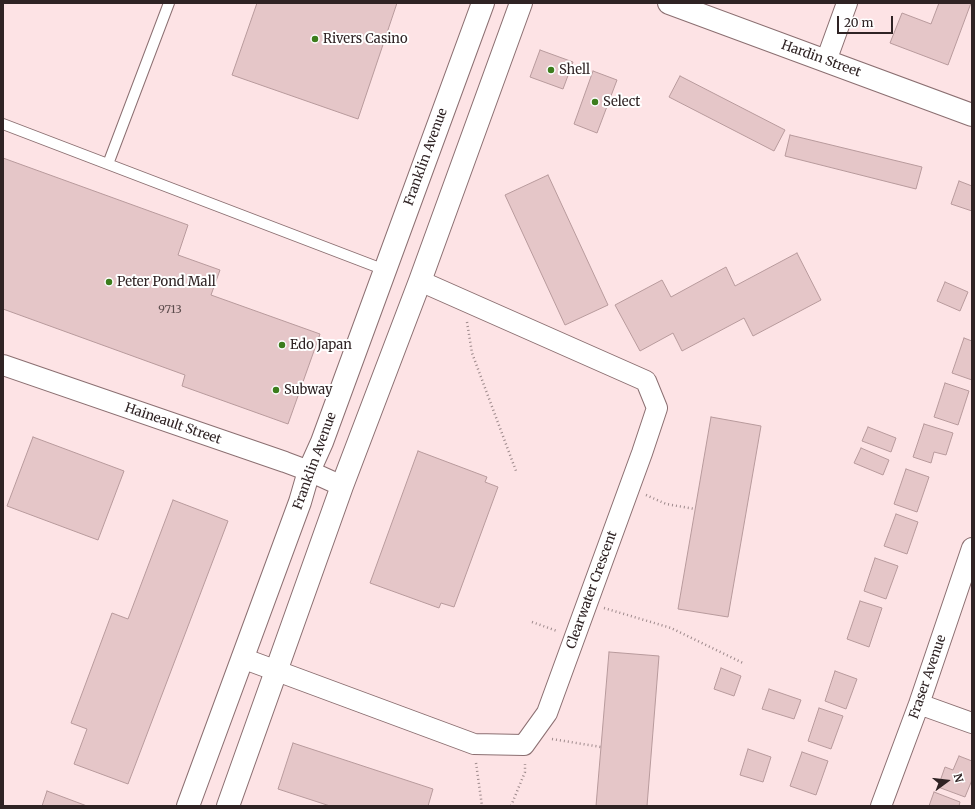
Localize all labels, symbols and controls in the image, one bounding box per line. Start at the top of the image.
scale bar [839,8,895,34]
text: 20 m [844,15,873,30]
place label: Rivers Casino [323,31,408,47]
marker: Rivers Casino [310,34,320,44]
street label: Hardin Street [779,37,863,81]
place label: Shell [559,62,590,78]
marker: Shell [546,65,556,75]
place label: Select [603,94,640,110]
marker: Select [590,97,600,107]
street label: Franklin Avenue [401,106,451,208]
place label: Peter Pond Mall [117,274,216,290]
marker: Peter Pond Mall [104,277,114,287]
house number: 9713 [158,303,182,317]
place label: Edo Japan [290,337,352,353]
marker: Edo Japan [277,340,287,350]
place label: Subway [284,382,333,398]
marker: Subway [271,385,281,395]
street label: Haineault Street [123,400,223,448]
street label: Franklin Avenue [290,410,340,512]
street label: Clearwater Crescent [563,529,621,651]
street label: Fraser Avenue [906,633,950,721]
north arrow [927,761,967,801]
text: N [951,772,966,784]

